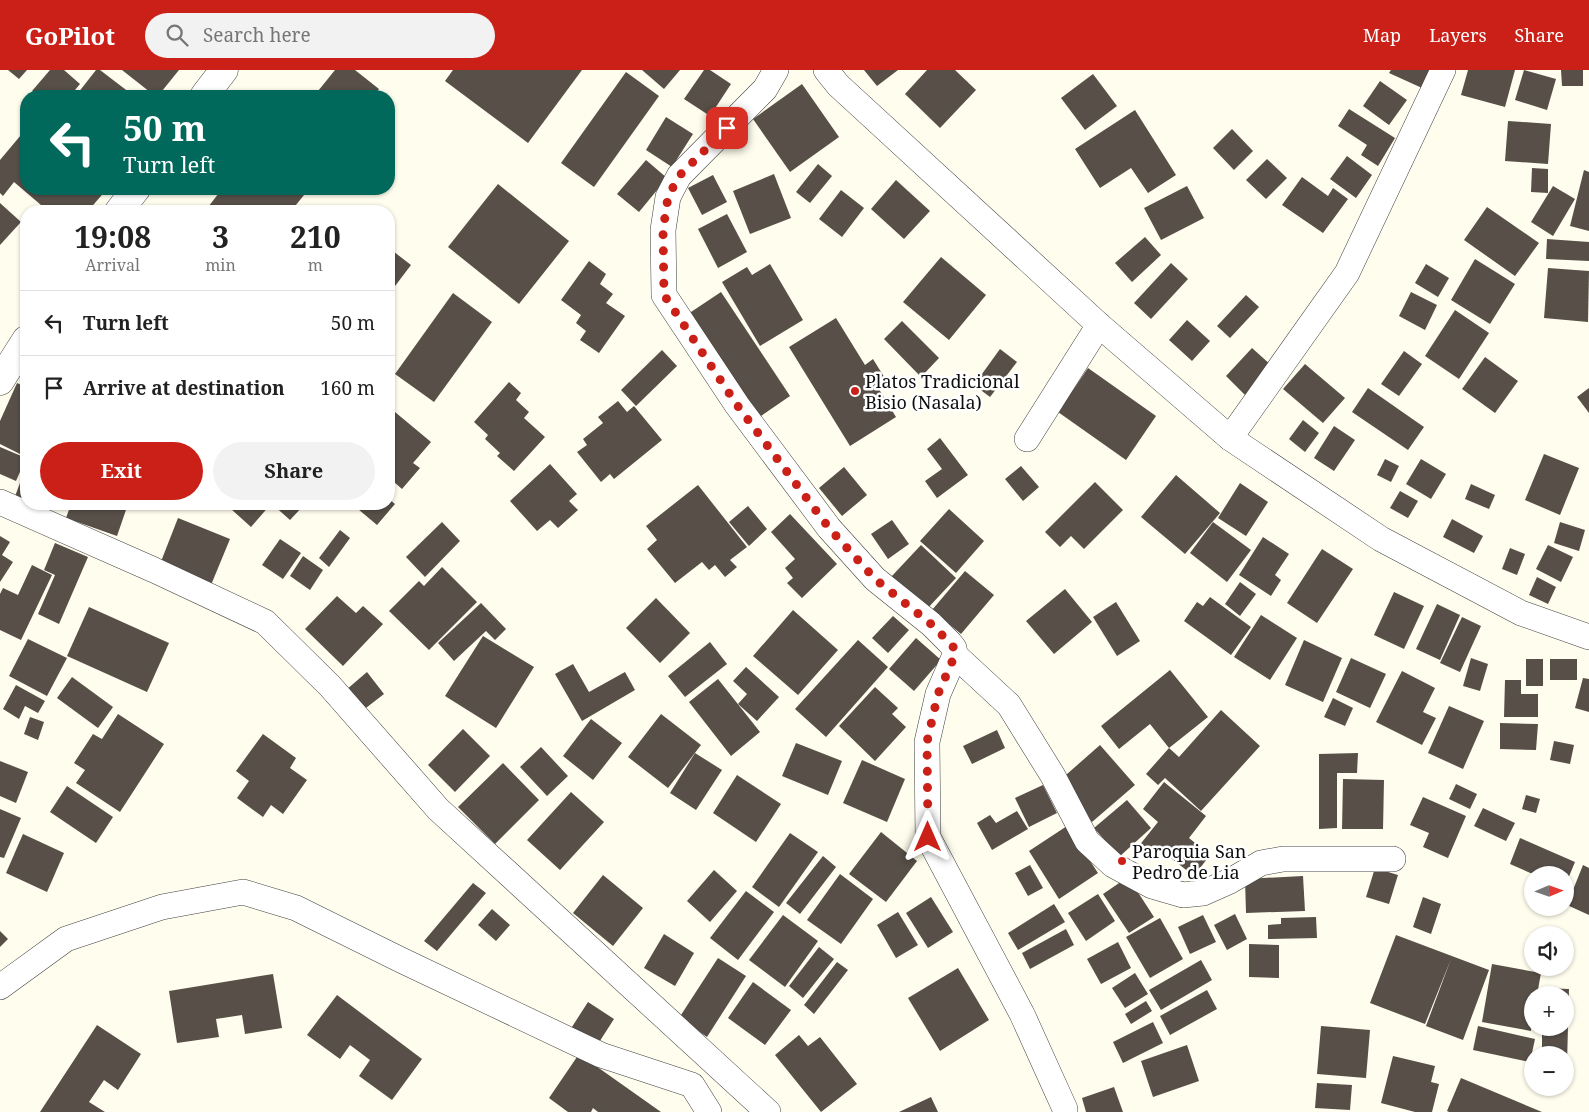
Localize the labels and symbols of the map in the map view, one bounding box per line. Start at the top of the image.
pin [706,107,748,149]
place label: Platos Tradicional Bisio (Nasala) [865,369,1020,414]
marker: Platos Tradicional Bisio (Nasala) [849,385,861,397]
position arrow [901,810,953,862]
place label: Paroquia San Pedro de Lia [1132,839,1247,884]
marker: Paroquia San Pedro de Lia [1116,855,1128,867]
north arrow [1524,866,1574,916]

